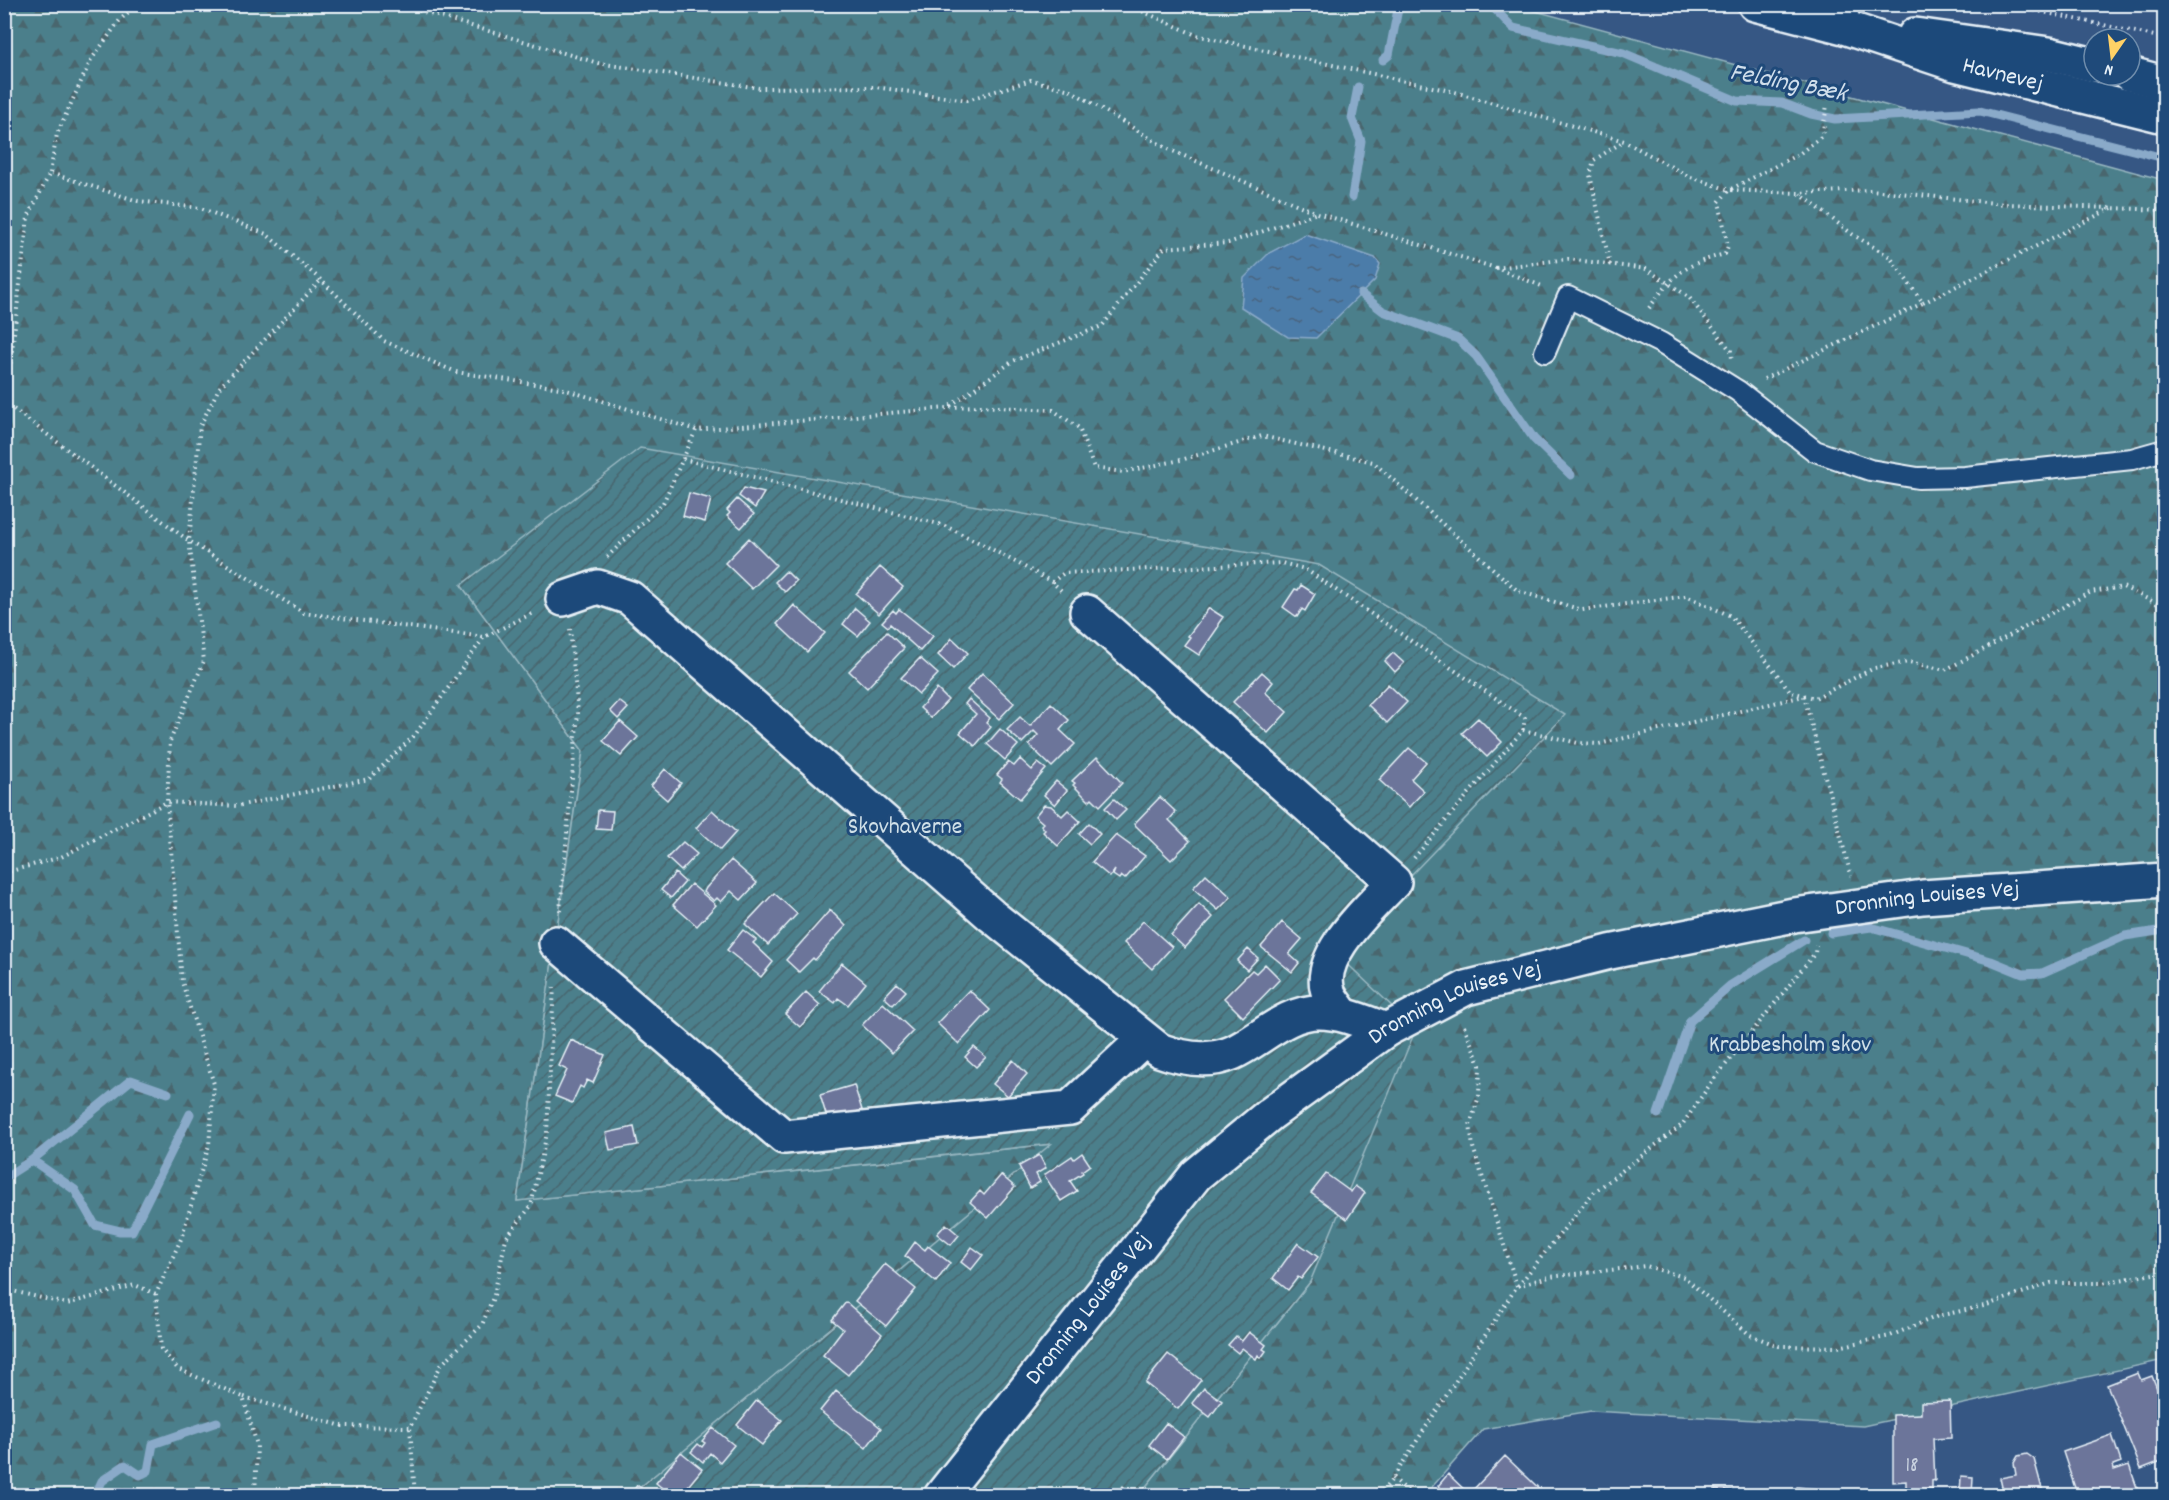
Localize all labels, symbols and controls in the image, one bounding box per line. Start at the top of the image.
north arrow [2082,27,2142,87]
street label: Havnevej [1959,49,2047,102]
water label: Felding Bæk [1726,55,1852,114]
text: N [2102,57,2116,81]
park label: Skovhaverne [848,811,962,845]
street label: Dronning Louises Vej [1833,873,2021,926]
street label: Dronning Louises Vej [1362,953,1545,1054]
park label: Krabbesholm skov [1709,1029,1871,1063]
street label: Dronning Louises Vej [1018,1226,1160,1393]
house number: 18 [1905,1452,1919,1482]

